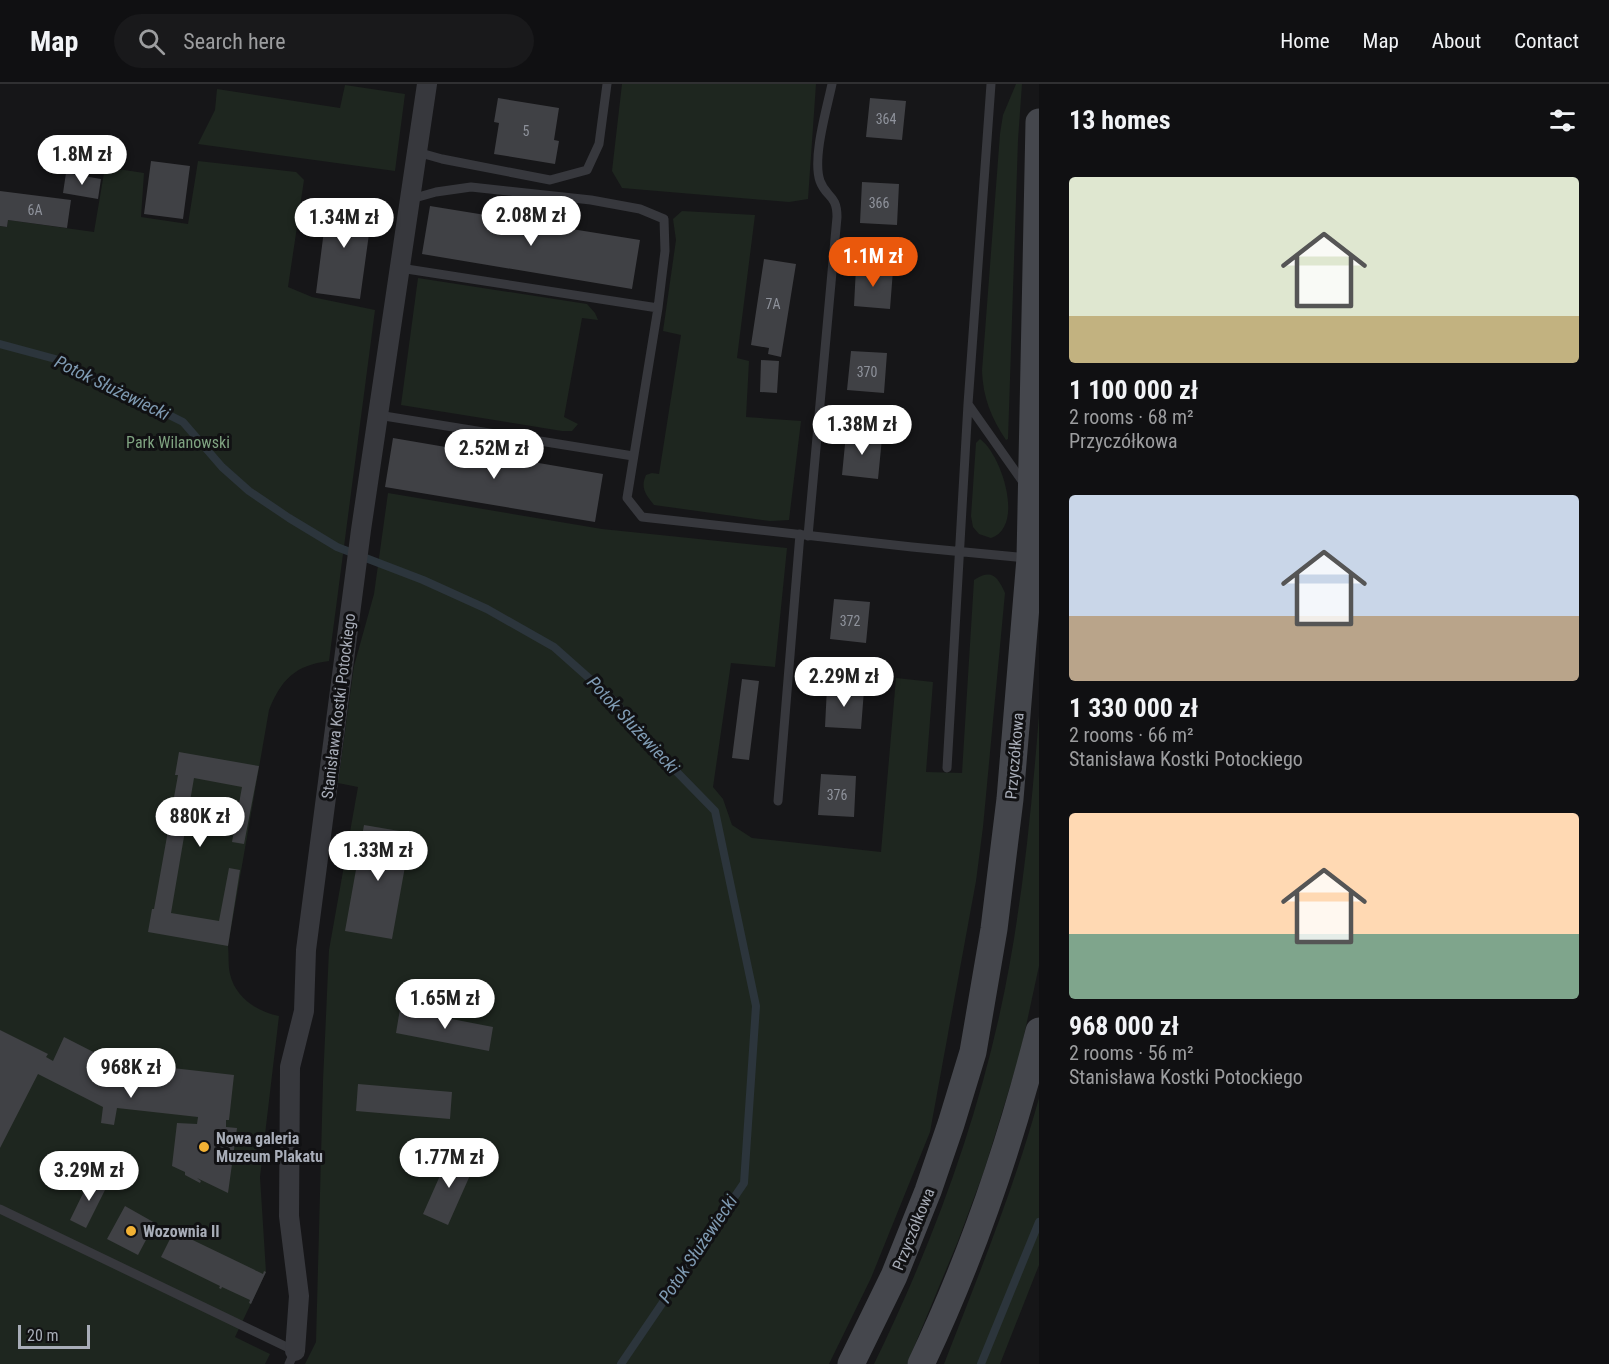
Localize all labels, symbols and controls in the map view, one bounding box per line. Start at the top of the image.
search box [114,14,534,68]
text: Map [30,25,78,58]
icon: search [135,25,168,58]
text: Search here [183,29,286,54]
text: Home [1280,29,1330,53]
text: Map [1363,29,1399,53]
text: About [1432,29,1481,53]
text: Contact [1514,29,1579,53]
icon: filters [1546,104,1579,137]
text: 13 homes [1069,105,1171,135]
house number: 364 [876,111,896,127]
house number: 5 [523,123,530,139]
pin: 1.8M zł [27,135,137,186]
text: 1.8M zł [52,142,112,166]
house number: 366 [869,195,889,211]
pin: 2.08M zł [469,196,593,247]
pin: 1.34M zł [282,198,406,249]
house number: 6A [28,202,42,218]
text: 2.08M zł [496,203,566,227]
text: 1.34M zł [309,205,379,229]
icon: home [1270,216,1378,324]
pin: 1.1M zł [818,237,928,288]
text: 1.1M zł [843,244,903,268]
house number: 7A [766,296,780,312]
water label: Potok Służewiecki [51,351,174,425]
house number: 370 [857,364,877,380]
text: 1 100 000 zł [1069,375,1198,405]
pin: 1.38M zł [800,405,924,456]
text: 2 rooms · 68 m² [1069,405,1194,429]
text: 1.38M zł [827,412,897,436]
pin: 2.52M zł [432,429,556,480]
text: Przyczółkowa [1069,429,1178,453]
park label: Park Wilanowski [126,433,230,452]
text: 2.52M zł [459,436,529,460]
icon: home [1270,534,1378,642]
street label: Stanisława Kostki Potockiego [318,612,359,800]
house number: 372 [840,613,860,629]
pin: 2.29M zł [782,657,906,708]
text: 2.29M zł [809,664,879,688]
water label: Potok Służewiecki [583,672,684,778]
text: 1 330 000 zł [1069,693,1198,723]
street label: Przyczółkowa [1001,712,1028,800]
text: 2 rooms · 66 m² [1069,723,1194,747]
text: Stanisława Kostki Potockiego [1069,747,1303,771]
house number: 376 [827,787,847,803]
pin: 880K zł [145,797,255,848]
text: 880K zł [170,804,230,828]
pin: 1.33M zł [316,831,440,882]
text: 1.33M zł [343,838,413,862]
icon: home [1270,852,1378,960]
pin: 1.65M zł [383,979,507,1030]
text: 1.65M zł [410,986,480,1010]
text: 968 000 zł [1069,1011,1179,1041]
text: 2 rooms · 56 m² [1069,1041,1194,1065]
pin: 968K zł [76,1048,186,1099]
text: 968K zł [101,1055,161,1079]
text: Stanisława Kostki Potockiego [1069,1065,1303,1089]
place label: Nowa galeria Muzeum Plakatu [216,1129,323,1166]
pin: 1.77M zł [387,1138,511,1189]
marker: Nowa galeria Muzeum Plakatu [197,1140,211,1154]
text: 1.77M zł [414,1145,484,1169]
pin: 3.29M zł [27,1151,151,1202]
text: 3.29M zł [54,1158,124,1182]
street label: Przyczółkowa [888,1185,939,1273]
water label: Potok Służewiecki [654,1190,742,1306]
place label: Wozownia II [143,1222,220,1241]
marker: Wozownia II [124,1224,138,1238]
scale bar [18,1322,90,1350]
text: 20 m [27,1326,59,1345]

